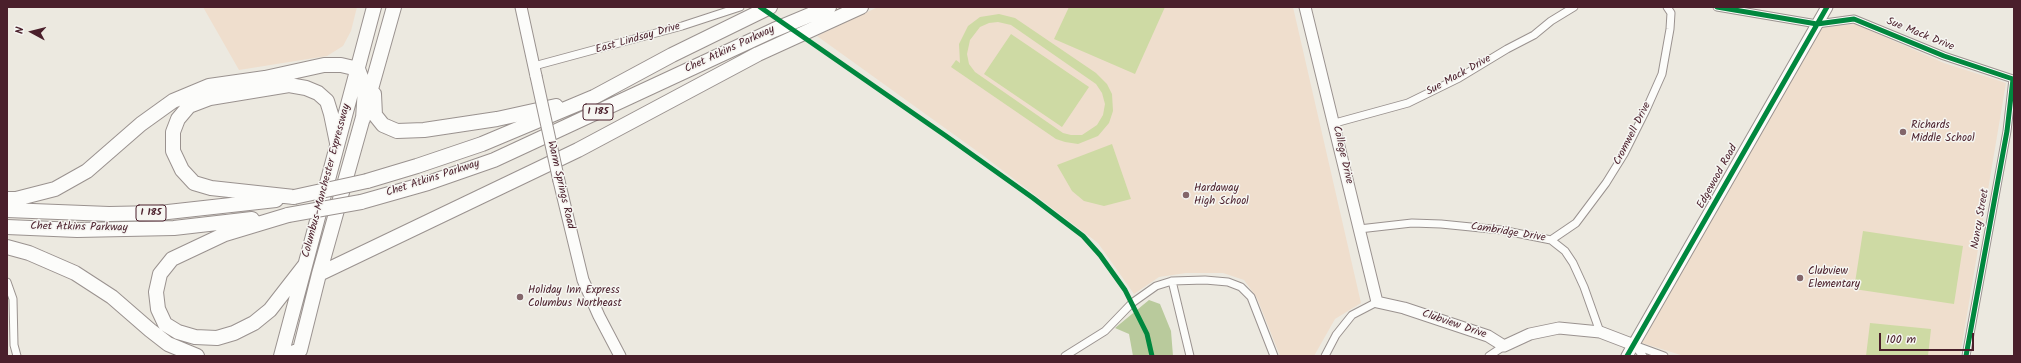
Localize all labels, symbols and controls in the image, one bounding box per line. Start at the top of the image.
north arrow [12,12,52,52]
street label: Sue Mack Drive [1884,15,1956,55]
street label: East Lindsay Drive [594,21,682,57]
street label: Chet Atkins Parkway [683,23,777,77]
text: N [11,26,29,35]
street label: Sue Mack Drive [1424,53,1494,99]
street label: Cromwell Drive [1611,100,1655,168]
street label: Columbus-Manchester Expressway [300,103,354,259]
road number: I 185 [583,104,613,120]
place label: Richards Middle School [1911,119,1975,145]
street label: College Drive [1329,125,1355,185]
marker: Richards Middle School [1898,127,1908,137]
street label: Warm Springs Road [543,140,577,230]
street label: Edgewood Road [1695,143,1741,211]
street label: Chet Atkins Parkway [385,158,481,200]
place label: Hardaway High School [1194,182,1249,208]
street label: Nancy Street [1969,188,1993,250]
marker: Hardaway High School [1181,190,1191,200]
road number: I 185 [136,205,166,221]
street label: Chet Atkins Parkway [30,221,128,235]
street label: Cambridge Drive [1470,221,1546,245]
place label: Clubview Elementary [1808,265,1860,291]
marker: Clubview Elementary [1795,273,1805,283]
place label: Holiday Inn Express Columbus Northeast [528,284,622,310]
marker: Holiday Inn Express Columbus Northeast [515,292,525,302]
street label: Clubview Drive [1420,308,1488,342]
scale bar [1881,325,1976,351]
text: 100 m [1886,330,1916,349]

